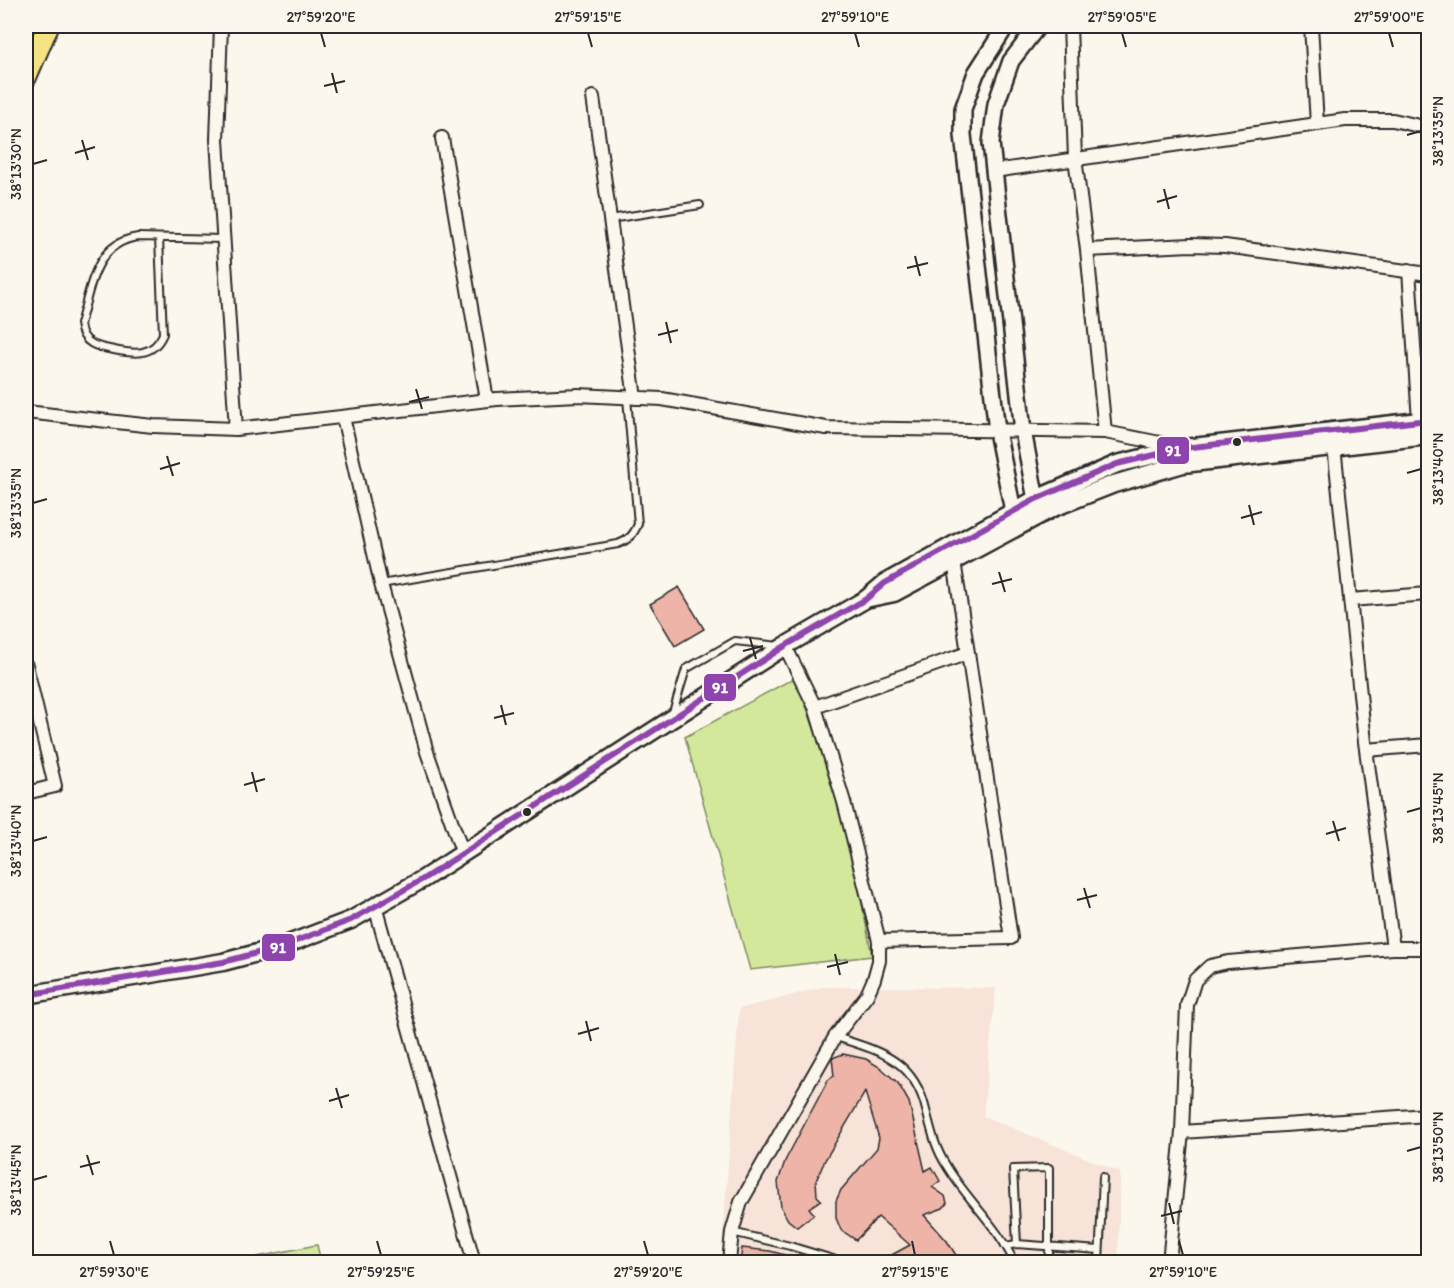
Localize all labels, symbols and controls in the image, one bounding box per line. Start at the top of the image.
text: 27°59'20"E [286,8,356,26]
text: 27°59'15"E [555,8,621,26]
text: 27°59'10"E [821,8,889,26]
text: 27°59'05"E [1087,8,1157,26]
text: 27°59'00"E [1354,8,1424,26]
text: 38°13'35"N [1429,96,1447,166]
text: 38°13'30"N [7,128,25,200]
text: 38°13'40"N [1429,433,1447,505]
line badge: 91 [1156,436,1190,465]
unlabelled marker [1231,436,1243,448]
text: 91 [1165,441,1181,460]
text: 38°13'35"N [7,468,25,538]
line badge: 91 [703,673,737,702]
text: 91 [712,678,728,697]
text: 38°13'45"N [1429,772,1447,844]
text: 38°13'40"N [7,805,25,877]
unlabelled marker [521,806,533,818]
line badge: 91 [261,933,296,962]
text: 91 [270,938,286,957]
text: 38°13'50"N [1429,1111,1447,1183]
text: 38°13'45"N [7,1144,25,1216]
text: 27°59'30"E [79,1263,149,1281]
text: 27°59'25"E [347,1263,415,1281]
text: 27°59'20"E [613,1263,683,1281]
text: 27°59'15"E [882,1263,948,1281]
text: 27°59'10"E [1149,1263,1217,1281]

